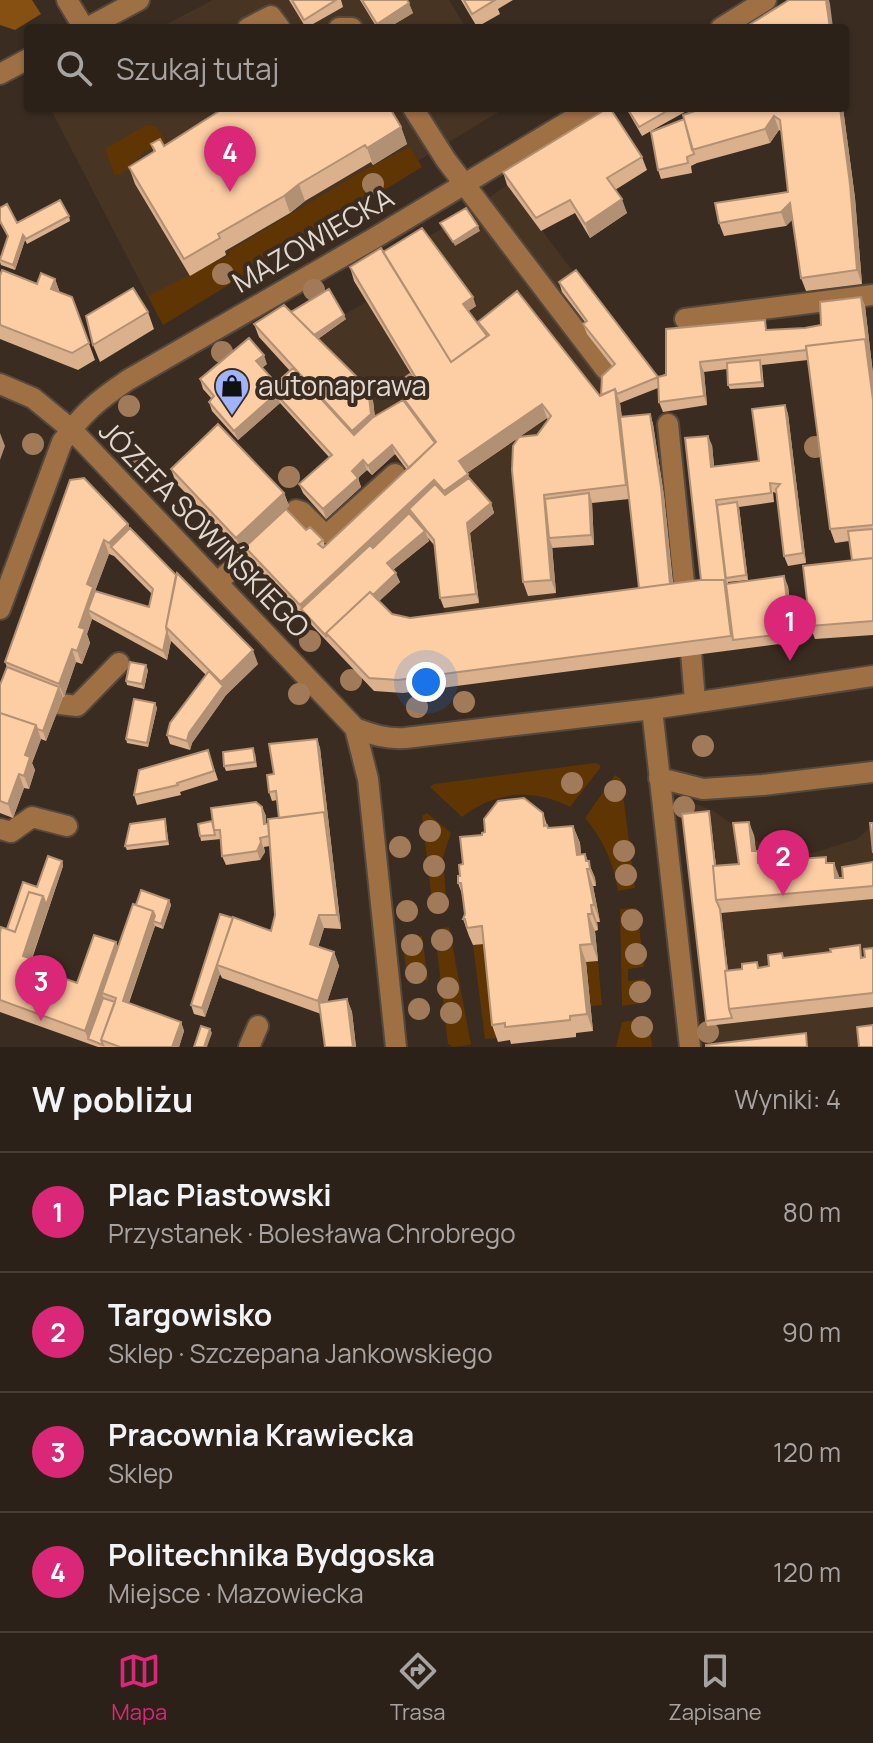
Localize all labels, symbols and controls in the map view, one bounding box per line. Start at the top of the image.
search box [24,24,849,112]
icon: search [52,46,96,90]
text: Szukaj tutaj [116,48,279,89]
pin: 4 [204,126,256,192]
street label: MAZOWIECKA [225,177,400,301]
place label: autonaprawa [258,366,427,404]
shop icon: autonaprawa [213,367,251,417]
street label: JÓZEFA SOWIŃSKIEGO [91,412,318,645]
pin: 1 [764,595,816,661]
your location [406,662,446,702]
pin: 2 [757,830,809,896]
pin: 3 [15,955,67,1021]
text: W pobliżu [32,1076,193,1122]
text: Wyniki: 4 [734,1081,841,1117]
text: Plac Piastowski [108,1174,332,1215]
text: 1 [52,1194,64,1230]
text: 80 m [783,1194,841,1230]
text: Przystanek · Bolesława Chrobrego [108,1215,516,1251]
text: Targowisko [108,1294,272,1335]
text: 2 [50,1314,66,1350]
text: 90 m [782,1314,841,1350]
text: Sklep · Szczepana Jankowskiego [108,1335,493,1371]
text: Pracownia Krawiecka [108,1414,414,1455]
text: 3 [50,1434,66,1470]
text: 120 m [773,1434,841,1470]
text: Sklep [108,1455,173,1491]
text: Politechnika Bydgoska [108,1534,435,1575]
text: 4 [50,1554,66,1590]
text: 120 m [773,1554,841,1590]
text: Miejsce · Mazowiecka [108,1575,364,1611]
tab: Mapa [111,1649,167,1727]
tab: Trasa [390,1649,445,1727]
tab: Zapisane [668,1649,762,1727]

